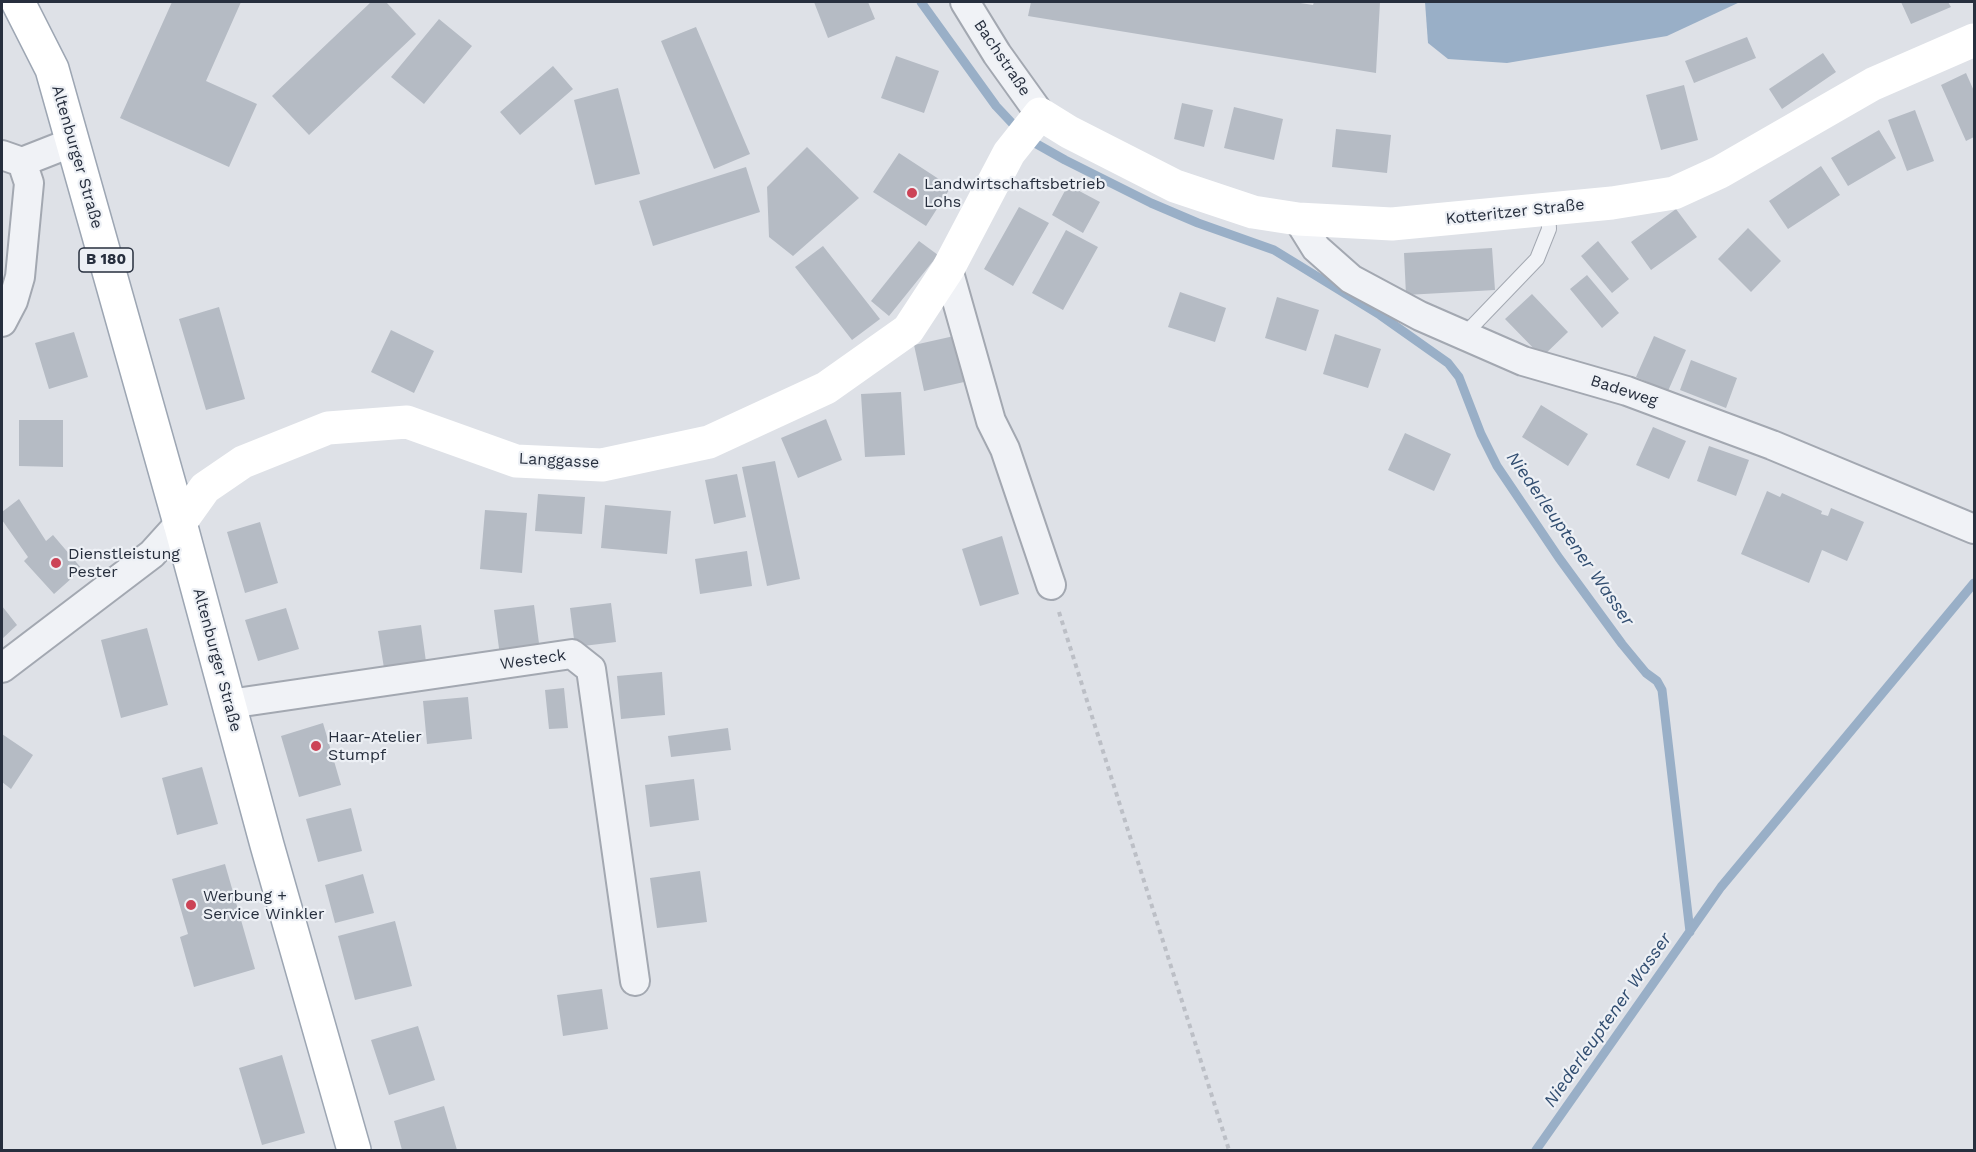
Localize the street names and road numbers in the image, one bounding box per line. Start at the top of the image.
street label: Bachstraße [969,16,1035,100]
street label: Altenburger Straße [47,83,107,231]
street label: Kotteritzer Straße [1445,195,1585,229]
road number: B 180 [79,248,133,272]
street label: Badeweg [1588,371,1660,411]
street label: Langgasse [518,449,600,473]
street label: Altenburger Straße [189,586,245,734]
street label: Westeck [499,646,567,674]

